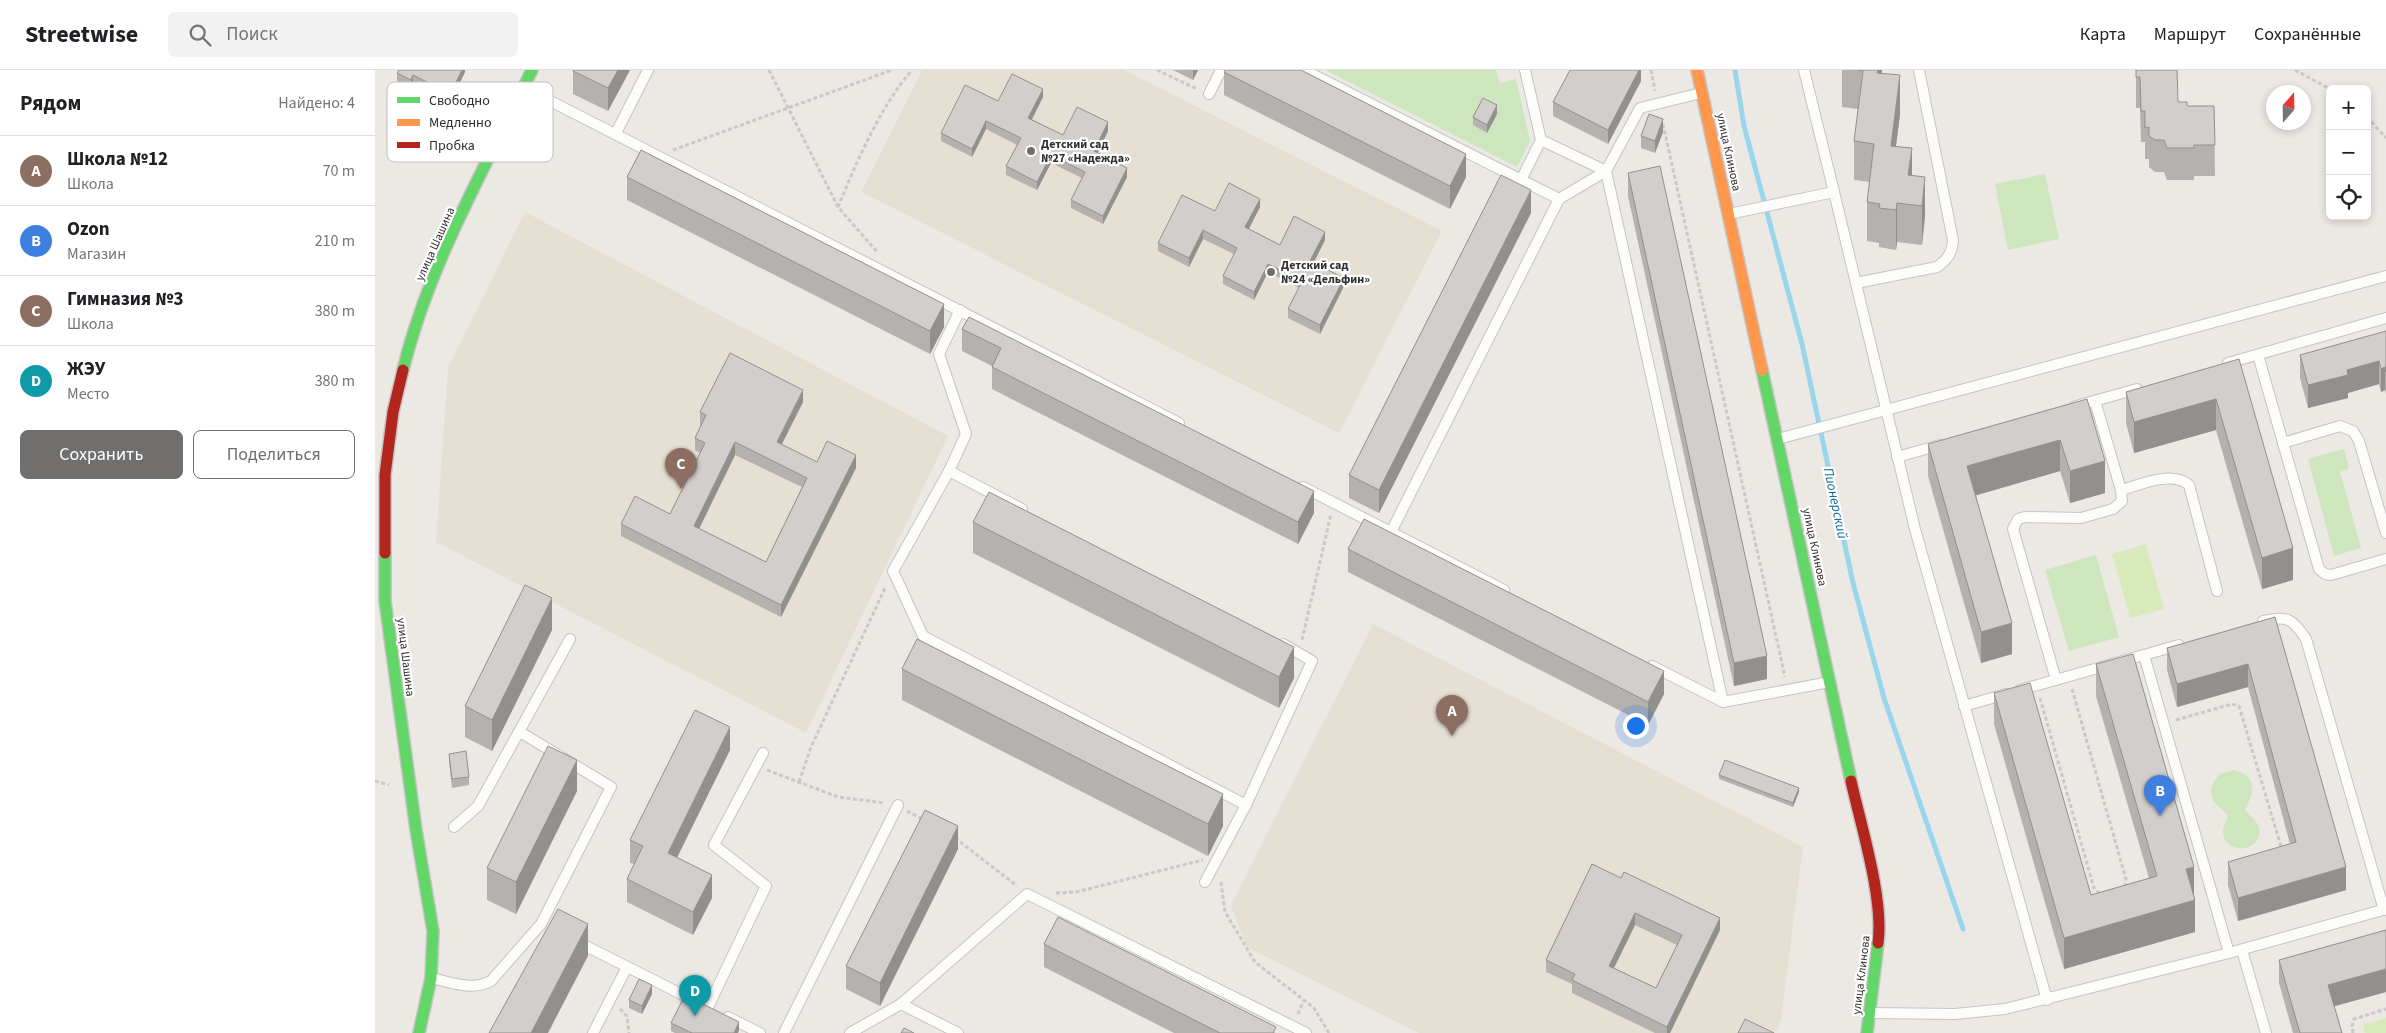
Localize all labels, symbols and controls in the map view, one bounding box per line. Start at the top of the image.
search box [168,12,518,57]
text: Streetwise [25,17,138,52]
icon: search [186,21,214,49]
text: Поиск [226,21,278,48]
text: Карта [2080,22,2126,47]
text: Маршрут [2154,22,2226,47]
text: Сохранённые [2254,22,2361,47]
legend [387,82,553,162]
north arrow [2266,85,2311,130]
map controls [2326,85,2371,220]
button: + [2326,85,2371,130]
text: Рядом [20,88,81,118]
text: Свободно [429,91,490,111]
text: Найдено: 4 [278,92,355,114]
street label: улица Клинова [1712,111,1745,193]
text: Медленно [429,113,492,133]
button: − [2326,130,2371,175]
text: Пробка [429,136,475,156]
place label: Детский сад №27 «Надежда» [1041,136,1130,167]
marker: Детский сад №27 «Надежда» [1025,145,1037,157]
text: Школа №12 [67,146,168,173]
text: A [31,160,41,182]
text: 70 m [323,160,355,182]
text: Школа [67,173,114,195]
button: locate [2326,175,2371,220]
street label: улица Шашина [412,205,459,284]
text: Ozon [67,216,110,243]
text: B [31,230,41,252]
text: 210 m [315,230,355,252]
text: Магазин [67,243,126,265]
place label: Детский сад №24 «Дельфин» [1281,257,1370,288]
marker: Детский сад №24 «Дельфин» [1265,266,1277,278]
text: Гимназия №3 [67,286,183,313]
text: C [31,300,41,322]
text: 380 m [315,300,355,322]
text: Школа [67,313,114,335]
text: ЖЭУ [67,356,105,383]
text: D [31,370,41,392]
text: 380 m [315,370,355,392]
text: Место [67,383,110,405]
button: Сохранить [20,430,183,479]
button: Поделиться [193,430,355,479]
pin: C [665,448,697,489]
water label: Пионерский [1818,466,1852,541]
street label: улица Клинова [1798,506,1831,588]
street label: улица Шашина [392,617,419,697]
pin: A [1436,695,1468,736]
your location [1623,713,1649,739]
pin: B [2144,775,2176,816]
street label: улица Клинова [1848,935,1875,1016]
pin: D [679,975,711,1016]

